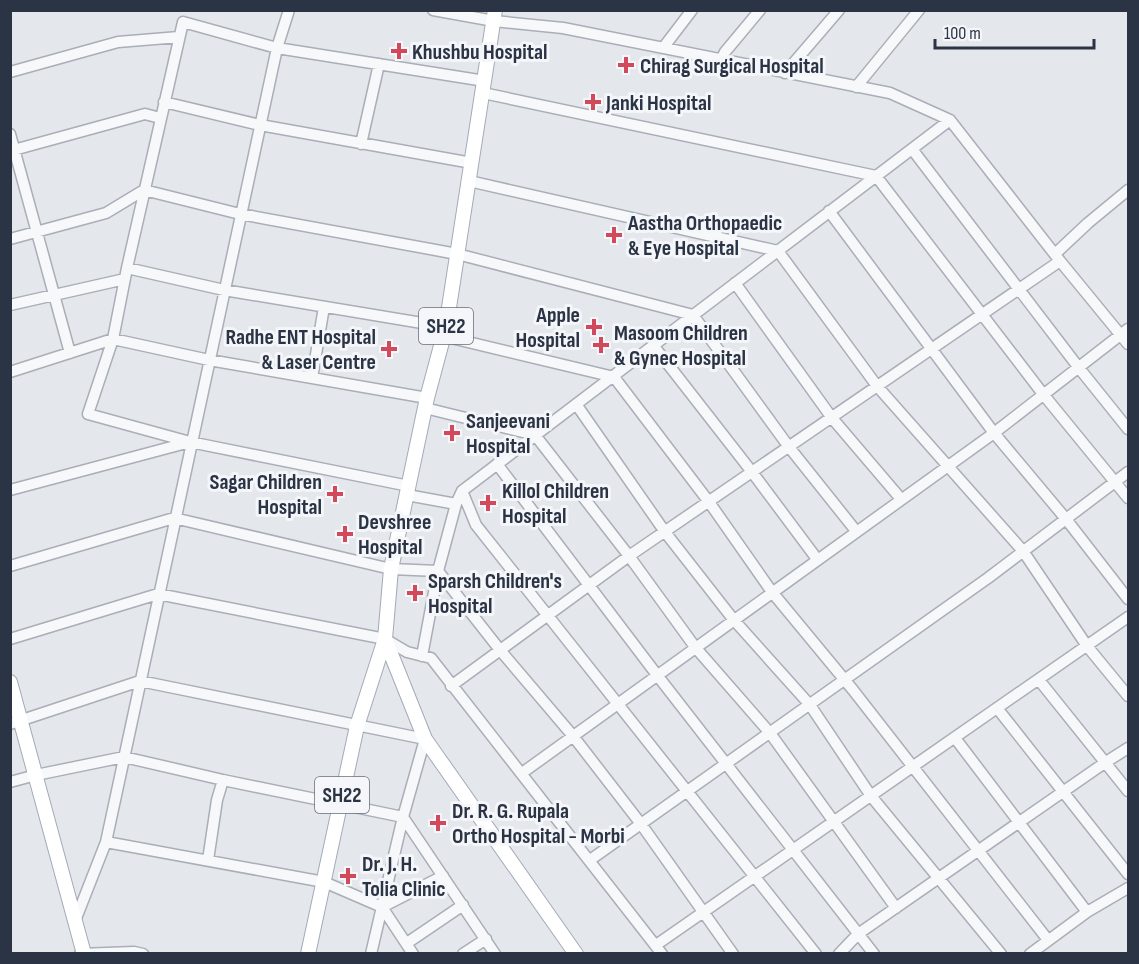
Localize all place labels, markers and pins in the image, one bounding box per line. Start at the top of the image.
place label: Khushbu Hospital [412,39,548,66]
marker: Khushbu Hospital [390,42,408,60]
place label: Chirag Surgical Hospital [640,53,824,80]
marker: Chirag Surgical Hospital [617,56,635,74]
place label: Janki Hospital [605,90,711,117]
marker: Janki Hospital [584,93,602,111]
place label: Aastha Orthopaedic & Eye Hospital [627,210,782,262]
marker: Aastha Orthopaedic & Eye Hospital [605,226,623,244]
place label: Apple Hospital [516,302,580,354]
marker: Apple Hospital [585,318,603,336]
place label: Masoom Children & Gynec Hospital [614,320,748,372]
place label: Radhe ENT Hospital & Laser Centre [225,324,376,376]
marker: Masoom Children & Gynec Hospital [592,336,610,354]
marker: Radhe ENT Hospital & Laser Centre [380,340,398,358]
place label: Sanjeevani Hospital [466,408,550,460]
marker: Sanjeevani Hospital [443,424,461,442]
place label: Sagar Children Hospital [209,469,322,521]
place label: Killol Children Hospital [502,478,609,530]
marker: Sagar Children Hospital [326,485,344,503]
marker: Killol Children Hospital [479,494,497,512]
place label: Devshree Hospital [358,509,431,561]
marker: Devshree Hospital [336,525,354,543]
place label: Sparsh Children's Hospital [428,568,562,620]
marker: Sparsh Children's Hospital [406,584,424,602]
place label: Dr. R. G. Rupala Ortho Hospital - Morbi [452,798,625,850]
marker: Dr. R. G. Rupala Ortho Hospital - Morbi [429,814,447,832]
place label: Dr. J. H. Tolia Clinic [362,851,446,903]
marker: Dr. J. H. Tolia Clinic [339,867,357,885]

